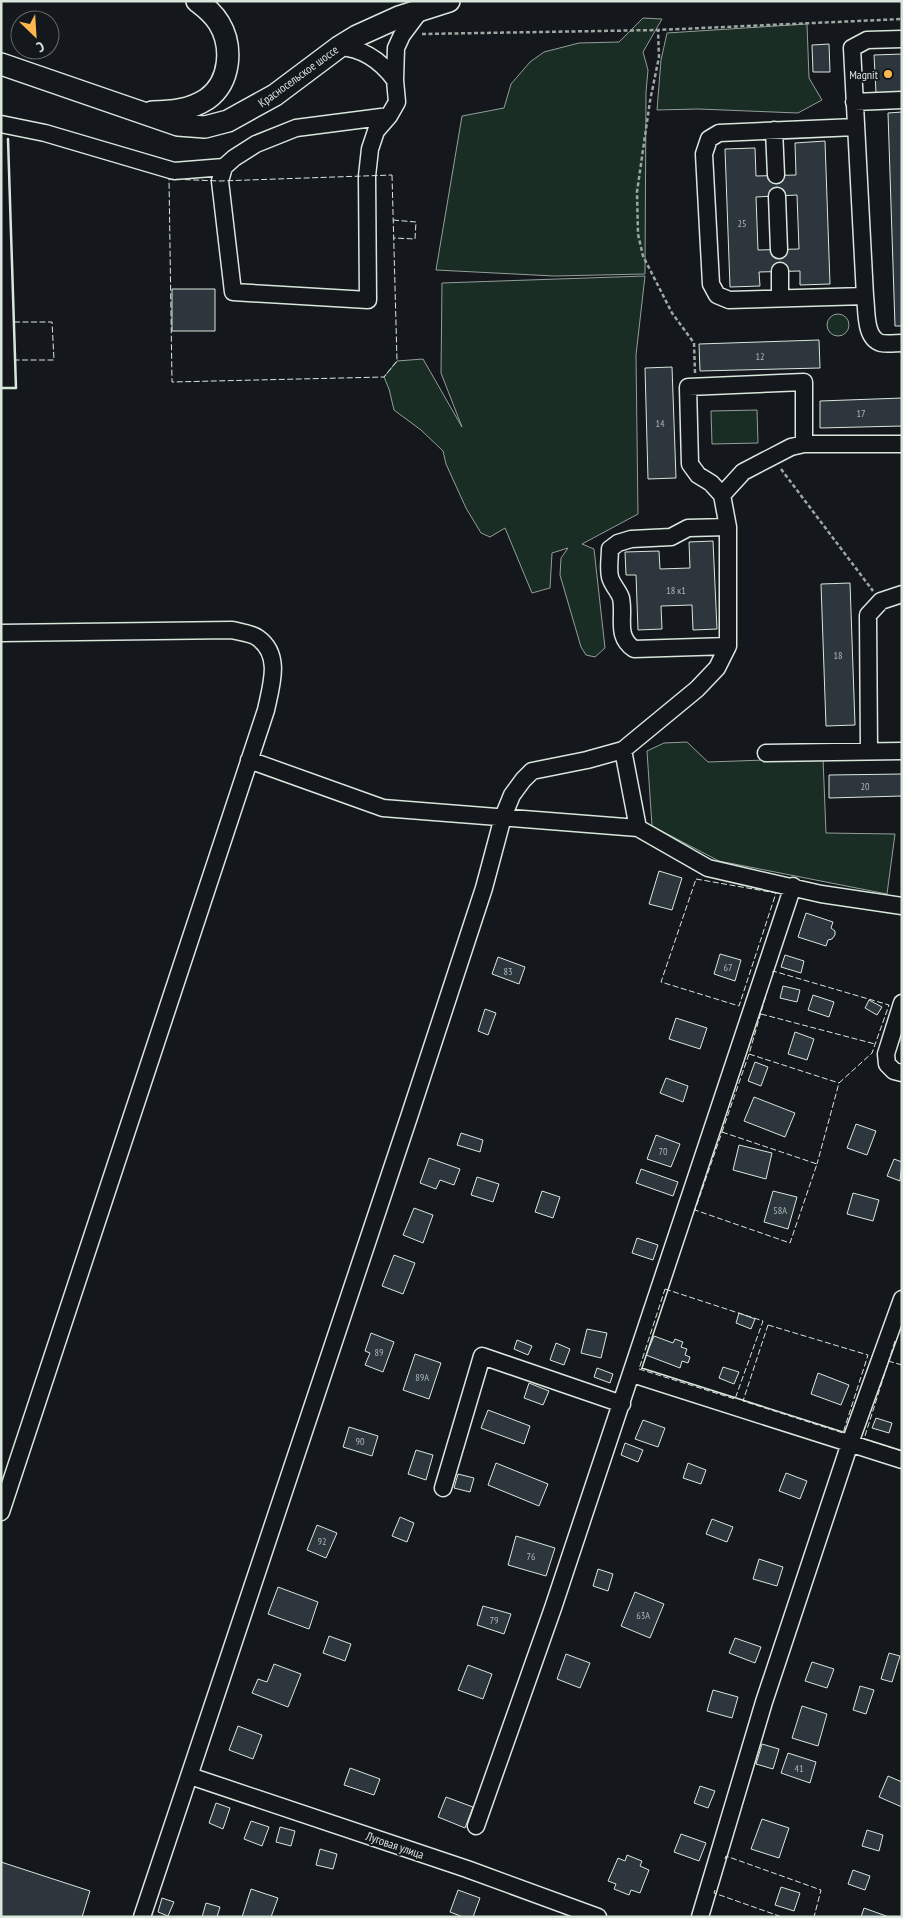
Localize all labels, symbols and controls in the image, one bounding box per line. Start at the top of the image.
north arrow [10,10,60,60]
text: С [33,37,47,57]
street label: Красносельское шоссе [255,42,341,110]
place label: Magnit [849,67,879,82]
marker: Magnit [882,68,894,80]
house number: 25 [738,217,747,230]
house number: 12 [756,350,765,363]
house number: 17 [857,407,866,420]
house number: 14 [656,417,665,430]
house number: 18 к1 [666,584,686,597]
house number: 18 [834,649,843,662]
house number: 20 [861,780,870,793]
house number: 67 [724,961,733,974]
house number: 83 [504,965,513,978]
house number: 70 [659,1145,668,1158]
house number: 58А [773,1204,787,1217]
house number: 89 [375,1346,384,1359]
house number: 89А [415,1371,429,1384]
house number: 90 [356,1435,365,1448]
house number: 92 [318,1535,327,1548]
house number: 76 [527,1550,536,1563]
house number: 63А [636,1609,650,1622]
house number: 79 [490,1614,499,1627]
house number: 41 [795,1762,804,1775]
street label: Луговая улица [363,1828,426,1862]

